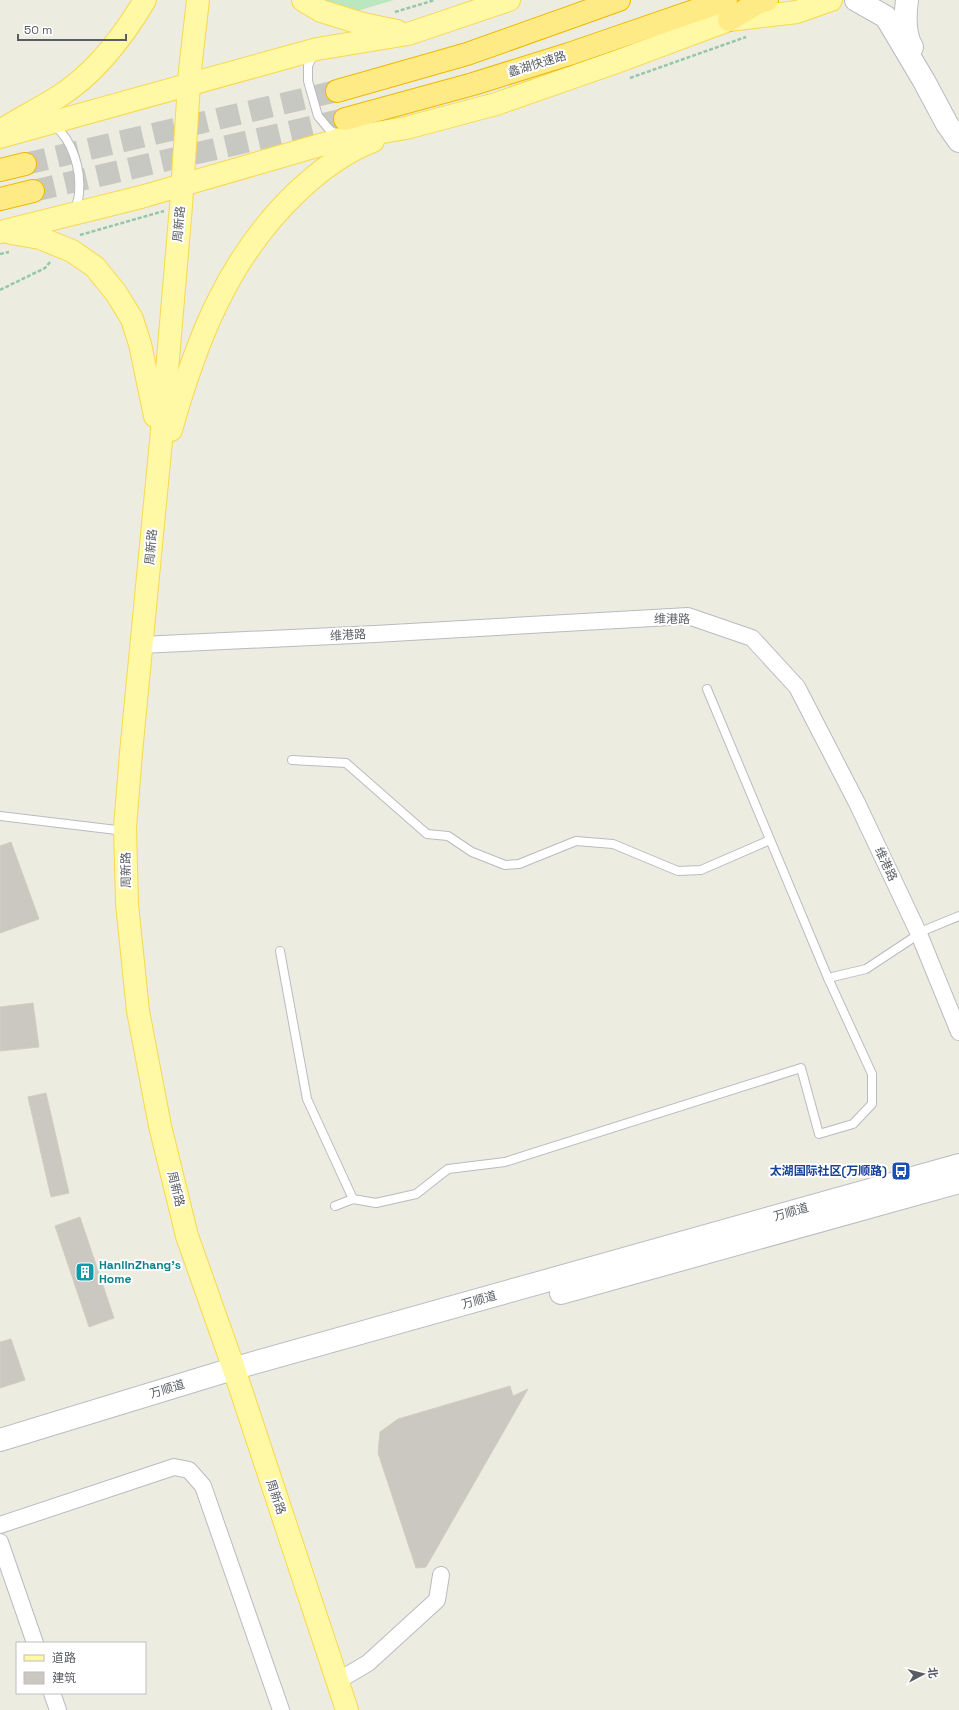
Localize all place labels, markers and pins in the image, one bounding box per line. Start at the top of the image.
bus stop icon: 太湖国际社区(万顺路) [890,1160,912,1182]
place label: 太湖国际社区(万顺路) [770,1163,887,1179]
place label: HanlinZhang's Home [99,1257,181,1287]
building icon: HanlinZhang's Home [74,1261,96,1283]

